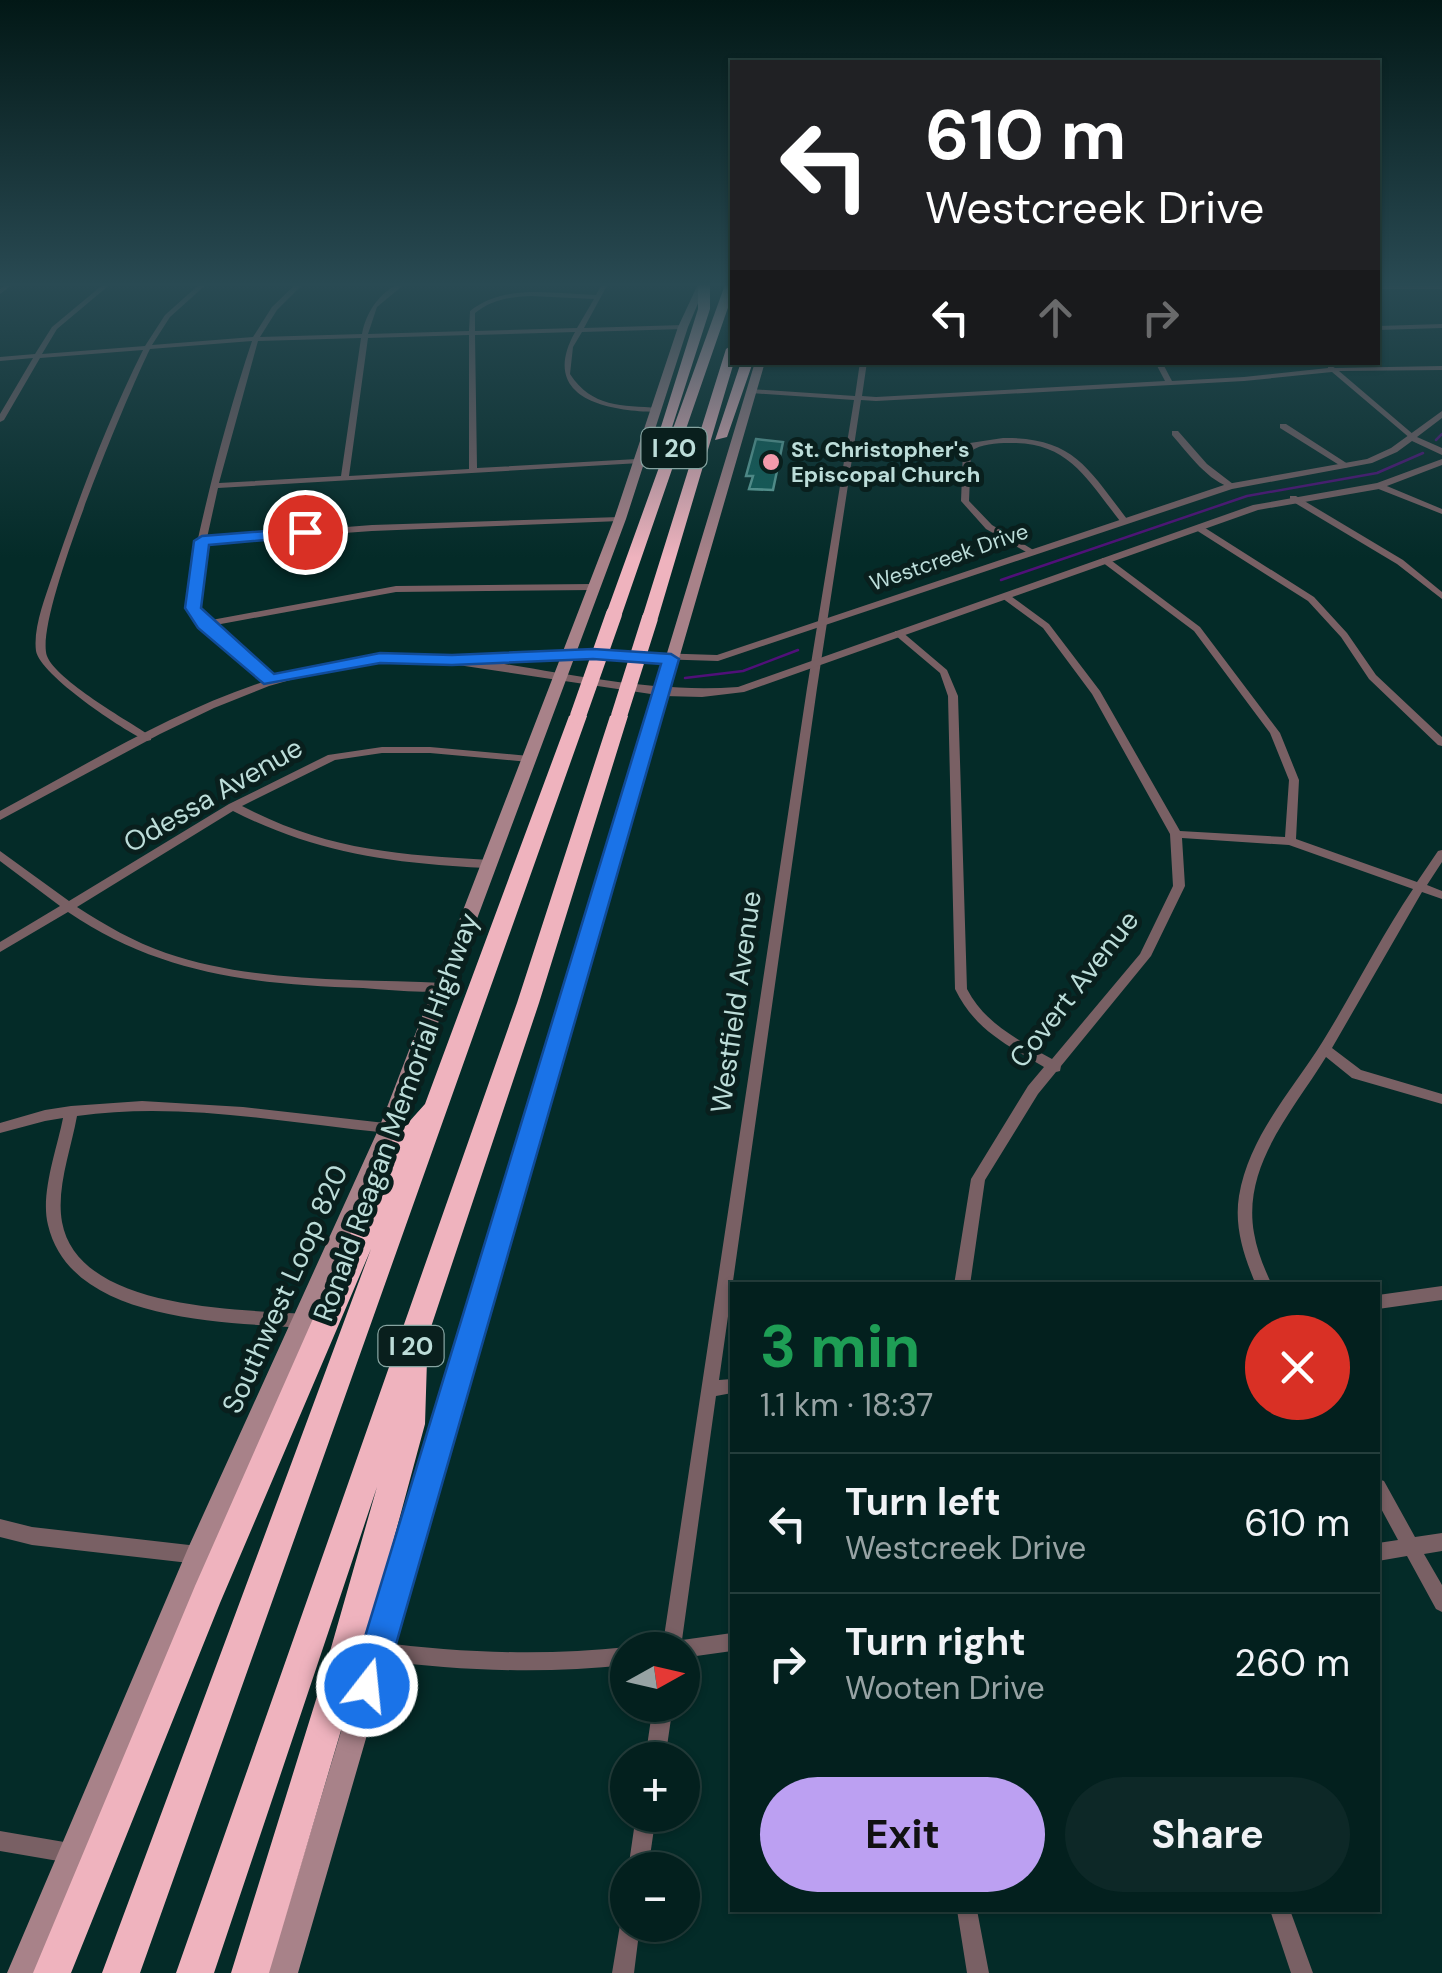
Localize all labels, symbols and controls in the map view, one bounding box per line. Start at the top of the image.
text: 610 m [925,90,1126,181]
icon: left [760,100,890,230]
text: Westcreek Drive [925,178,1264,237]
icon: left [923,290,978,345]
icon: ahead [1028,290,1083,345]
icon: right [1133,290,1188,345]
road number: I 20 [642,428,706,468]
place label: St. Christopher's Episcopal Church [791,435,980,489]
marker: St. Christopher's Episcopal Church [760,451,782,473]
pin [263,490,348,575]
icon: arrive [278,505,333,560]
street label: Westcreek Drive [866,516,1032,598]
street label: Odessa Avenue [117,729,309,861]
street label: Westfield Avenue [702,888,770,1116]
street label: Covert Avenue [1001,903,1147,1075]
street label: Ronald Reagan Memorial Highway [305,908,487,1326]
street label: Southwest Loop 820 [214,1159,356,1419]
text: 3 min [760,1307,920,1386]
button: close [1245,1315,1350,1420]
road number: I 20 [378,1326,444,1366]
text: 1.1 km · 18:37 [760,1384,933,1426]
text: Turn left [845,1477,1001,1527]
icon: left [760,1496,815,1551]
text: 610 m [1244,1498,1350,1548]
text: Westcreek Drive [845,1527,1086,1569]
text: Turn right [845,1617,1026,1667]
north arrow [610,1632,700,1722]
map controls [610,1632,700,1942]
position arrow [315,1634,419,1738]
icon: right [760,1636,815,1691]
text: 260 m [1234,1638,1350,1688]
text: Wooten Drive [845,1667,1045,1709]
button: + [610,1742,700,1832]
button: Exit [760,1777,1045,1892]
button: Share [1065,1777,1350,1892]
button: − [610,1852,700,1942]

